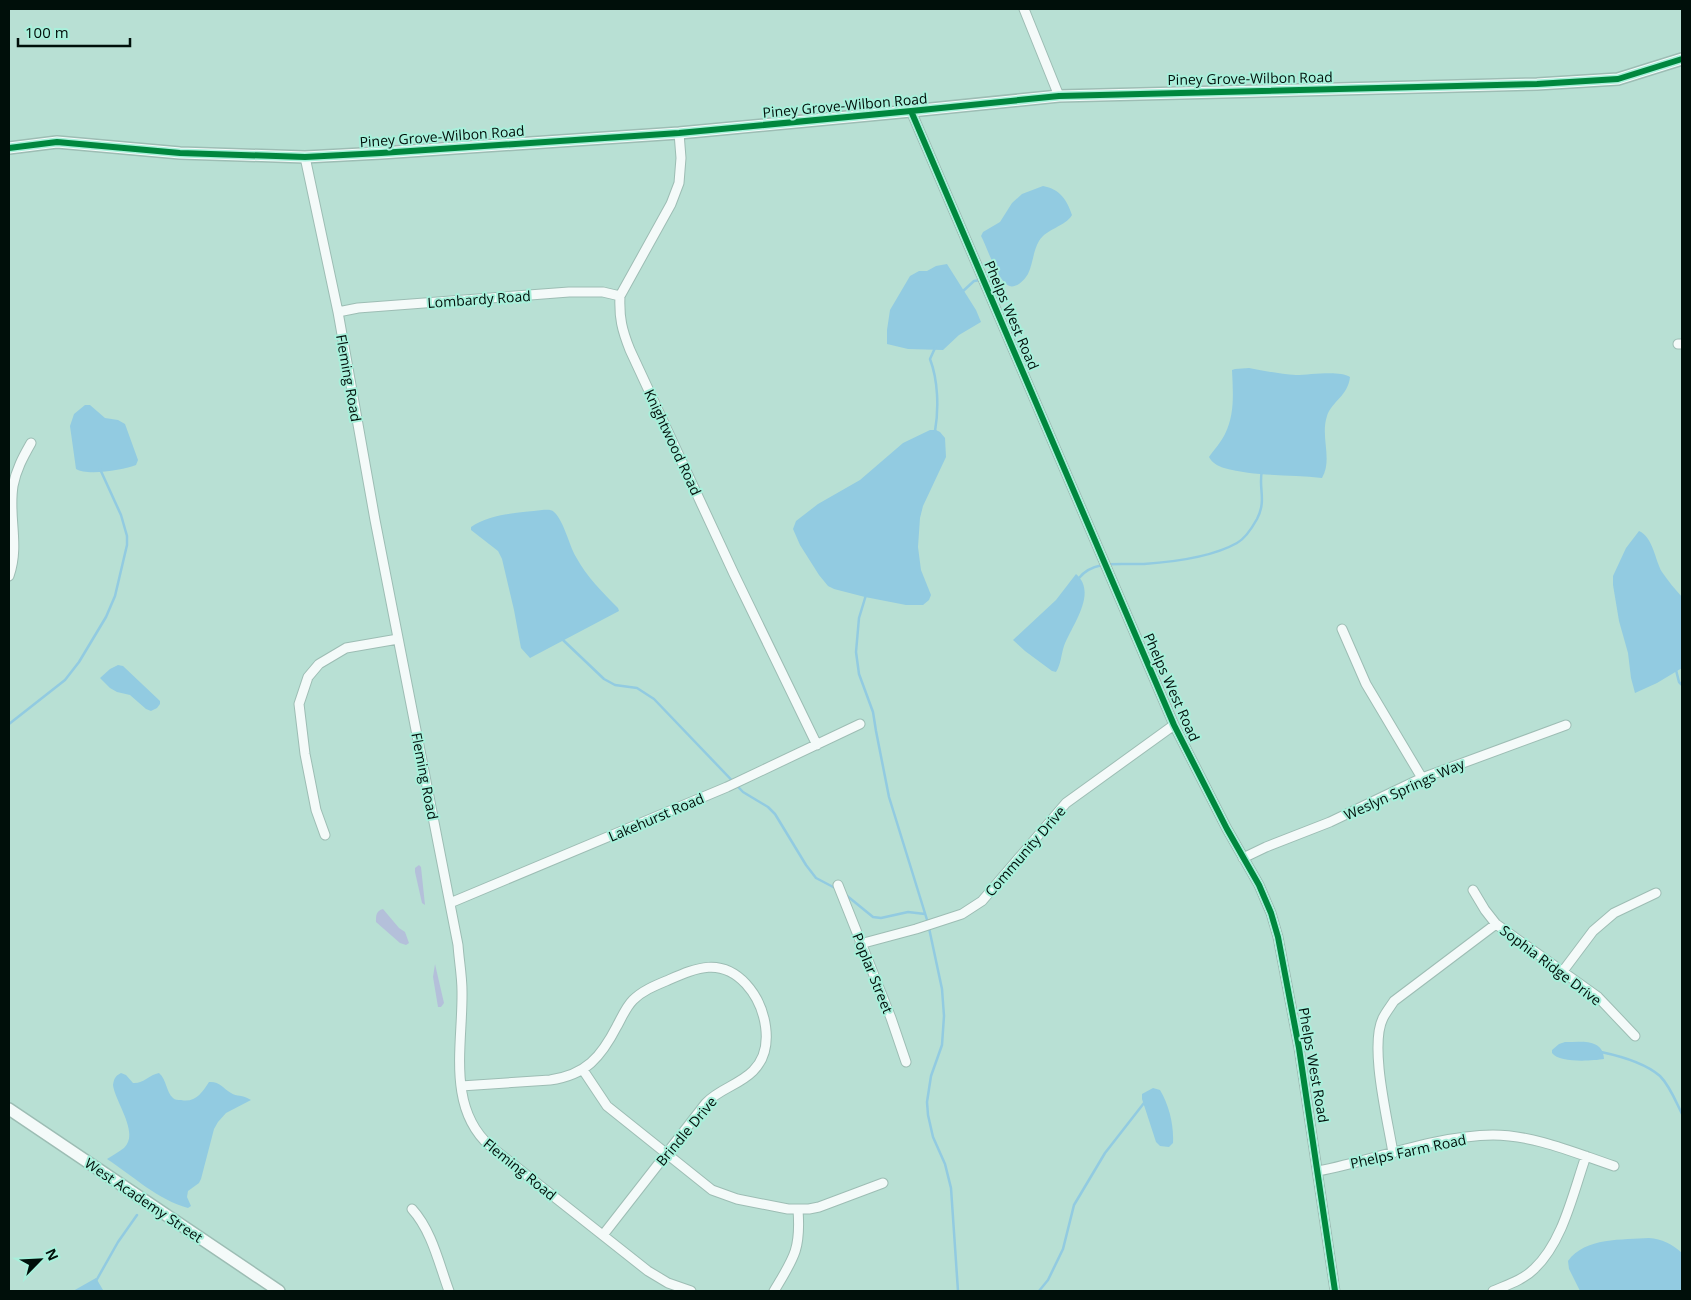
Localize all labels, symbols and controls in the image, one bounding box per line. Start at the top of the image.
scale bar [18,15,130,47]
text: 100 m [25,22,69,42]
street label: Piney Grove-Wilbon Road [1167,67,1333,89]
street label: Piney Grove-Wilbon Road [762,88,928,122]
street label: Piney Grove-Wilbon Road [359,121,525,151]
street label: Phelps West Road [980,258,1044,372]
street label: Lombardy Road [427,286,531,312]
street label: Fleming Road [332,333,366,423]
street label: Knightwood Road [640,386,706,498]
street label: Phelps West Road [1140,630,1204,744]
street label: Fleming Road [407,731,443,821]
street label: Weslyn Springs Way [1341,753,1468,824]
street label: Lakehurst Road [605,788,707,846]
street label: Community Drive [981,802,1070,900]
street label: Sophia Ridge Drive [1496,921,1606,1009]
street label: Poplar Street [848,930,898,1016]
street label: Phelps West Road [1295,1006,1333,1124]
street label: Brindle Drive [651,1092,721,1170]
street label: Phelps Farm Road [1348,1129,1468,1173]
street label: Fleming Road [480,1134,560,1204]
street label: West Academy Street [81,1153,207,1247]
north arrow [15,1235,65,1285]
text: N [41,1245,63,1264]

